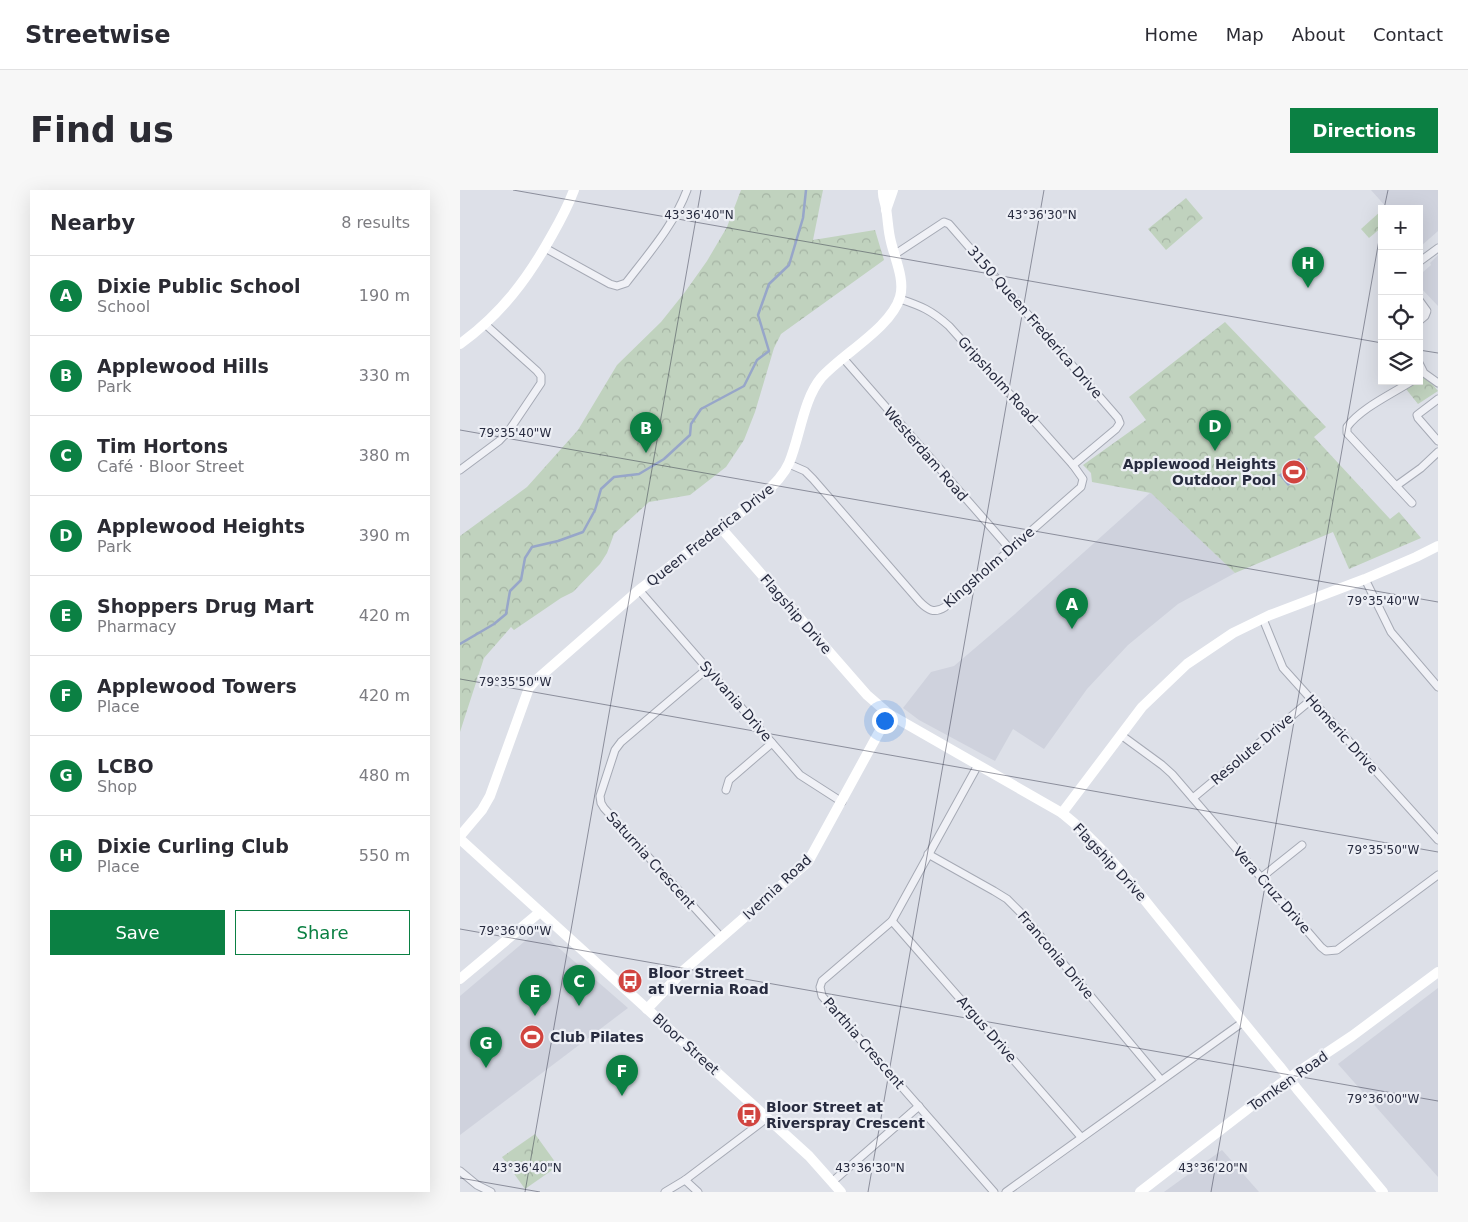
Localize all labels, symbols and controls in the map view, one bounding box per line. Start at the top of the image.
text: Streetwise [25,21,171,49]
text: Home [1145,24,1198,45]
text: Map [1226,24,1264,45]
text: About [1292,24,1345,45]
text: Contact [1373,24,1443,45]
button: Directions [1290,108,1438,153]
text: Find us [30,110,174,150]
map controls [1378,205,1423,385]
button: + [1378,205,1423,250]
text: 43°36'40"N [664,208,734,222]
text: 43°36'30"N [1007,208,1077,222]
text: Nearby [50,211,135,235]
text: 8 results [341,213,410,232]
street label: 3150 Queen Frederica Drive [964,242,1106,402]
pin: H [1292,247,1324,288]
button: − [1378,250,1423,295]
text: Dixie Public School [97,275,301,297]
text: A [60,286,72,305]
text: 190 m [359,286,410,305]
button: locate [1378,295,1423,340]
text: School [97,297,150,316]
street label: Gripsholm Road [955,333,1041,427]
button: layers [1378,340,1423,385]
text: Applewood Hills [97,355,269,377]
text: B [60,366,72,385]
text: 330 m [359,366,410,385]
text: Park [97,377,132,396]
street label: Westerdam Road [881,404,971,504]
pin: D [1199,410,1231,451]
pin: B [630,412,662,453]
text: 79°35'40"W [479,426,551,440]
text: Tim Hortons [97,435,228,457]
text: C [60,446,72,465]
text: 380 m [359,446,410,465]
place label: Applewood Heights Outdoor Pool [1123,456,1276,488]
text: Café · Bloor Street [97,457,244,476]
sports icon: Applewood Heights Outdoor Pool [1281,459,1307,485]
street label: Queen Frederica Drive [643,480,777,590]
text: Applewood Heights [97,515,305,537]
street label: Kingsholm Drive [940,523,1038,611]
text: D [59,526,73,545]
text: 390 m [359,526,410,545]
text: Park [97,537,132,556]
street label: Flagship Drive [757,571,835,657]
pin: A [1056,588,1088,629]
text: 79°35'40"W [1347,594,1419,608]
text: Shoppers Drug Mart [97,595,314,617]
text: E [61,606,71,625]
text: 420 m [359,606,410,625]
text: Pharmacy [97,617,177,636]
street label: Sylvania Drive [697,658,775,744]
text: Applewood Towers [97,675,297,697]
text: 79°35'50"W [479,675,551,689]
text: F [61,686,71,705]
text: 420 m [359,686,410,705]
street label: Homeric Drive [1302,691,1382,777]
text: Place [97,697,140,716]
your location [872,708,898,734]
street label: Resolute Drive [1208,710,1296,788]
text: LCBO [97,755,154,777]
text: G [59,766,73,785]
text: 480 m [359,766,410,785]
text: Shop [97,777,137,796]
street label: Saturnia Crescent [603,808,699,912]
street label: Flagship Drive [1070,820,1150,904]
text: Dixie Curling Club [97,835,289,857]
street label: Vera Cruz Drive [1230,843,1314,937]
text: 79°35'50"W [1347,843,1419,857]
text: H [59,846,73,865]
text: 550 m [359,846,410,865]
street label: Ivernia Road [740,851,814,923]
text: Place [97,857,140,876]
street label: Franconia Drive [1015,908,1097,1002]
button: Save [50,910,225,955]
button: Share [235,910,410,955]
text: 79°36'00"W [479,924,551,938]
pin: C [563,965,595,1006]
place label: Bloor Street at Ivernia Road [648,965,769,997]
bus stop icon: Bloor Street at Ivernia Road [617,968,643,994]
pin: E [519,975,551,1016]
street label: Argus Drive [954,993,1020,1065]
street label: Parthia Crescent [820,994,908,1092]
street label: Bloor Street [650,1010,723,1078]
sports icon: Club Pilates [519,1024,545,1050]
pin: G [470,1027,502,1068]
place label: Club Pilates [550,1029,644,1045]
street label: Tomken Road [1244,1048,1331,1115]
pin: F [606,1055,638,1096]
text: 79°36'00"W [1347,1092,1419,1106]
place label: Bloor Street at Riverspray Crescent [766,1099,925,1131]
bus stop icon: Bloor Street at Riverspray Crescent [736,1102,762,1128]
text: 43°36'40"N [492,1161,562,1175]
text: 43°36'30"N [835,1161,905,1175]
text: 43°36'20"N [1178,1161,1248,1175]

